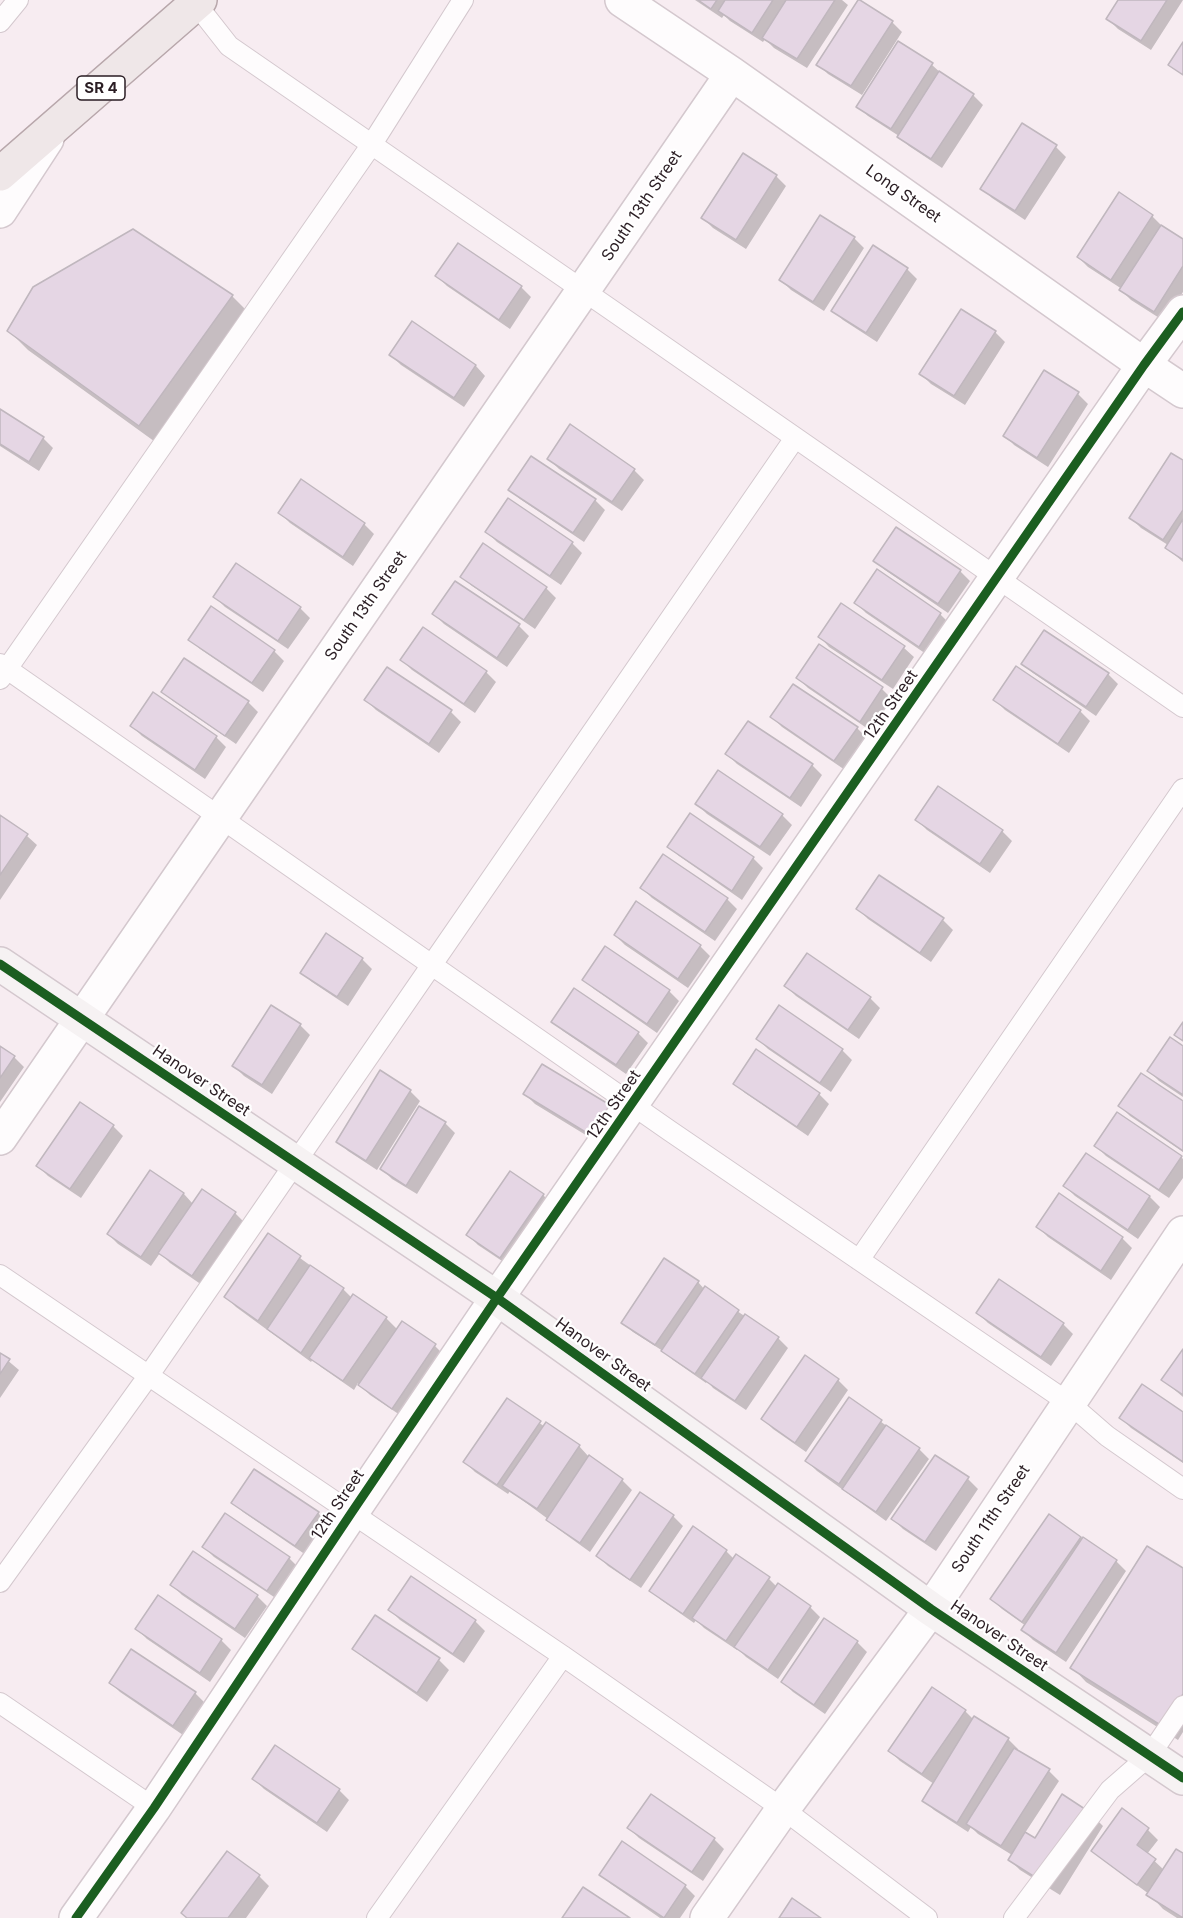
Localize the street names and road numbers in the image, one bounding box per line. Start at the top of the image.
road number: SR 4 [77,76,125,100]
street label: South 13th Street [598,147,686,265]
street label: Long Street [862,161,944,227]
street label: South 13th Street [321,548,411,664]
street label: 12th Street [860,666,922,744]
street label: Hanover Street [149,1041,253,1121]
street label: 12th Street [583,1066,645,1144]
street label: Hanover Street [552,1314,654,1396]
street label: South 11th Street [948,1461,1034,1577]
street label: 12th Street [308,1466,368,1544]
street label: Hanover Street [947,1596,1051,1676]

